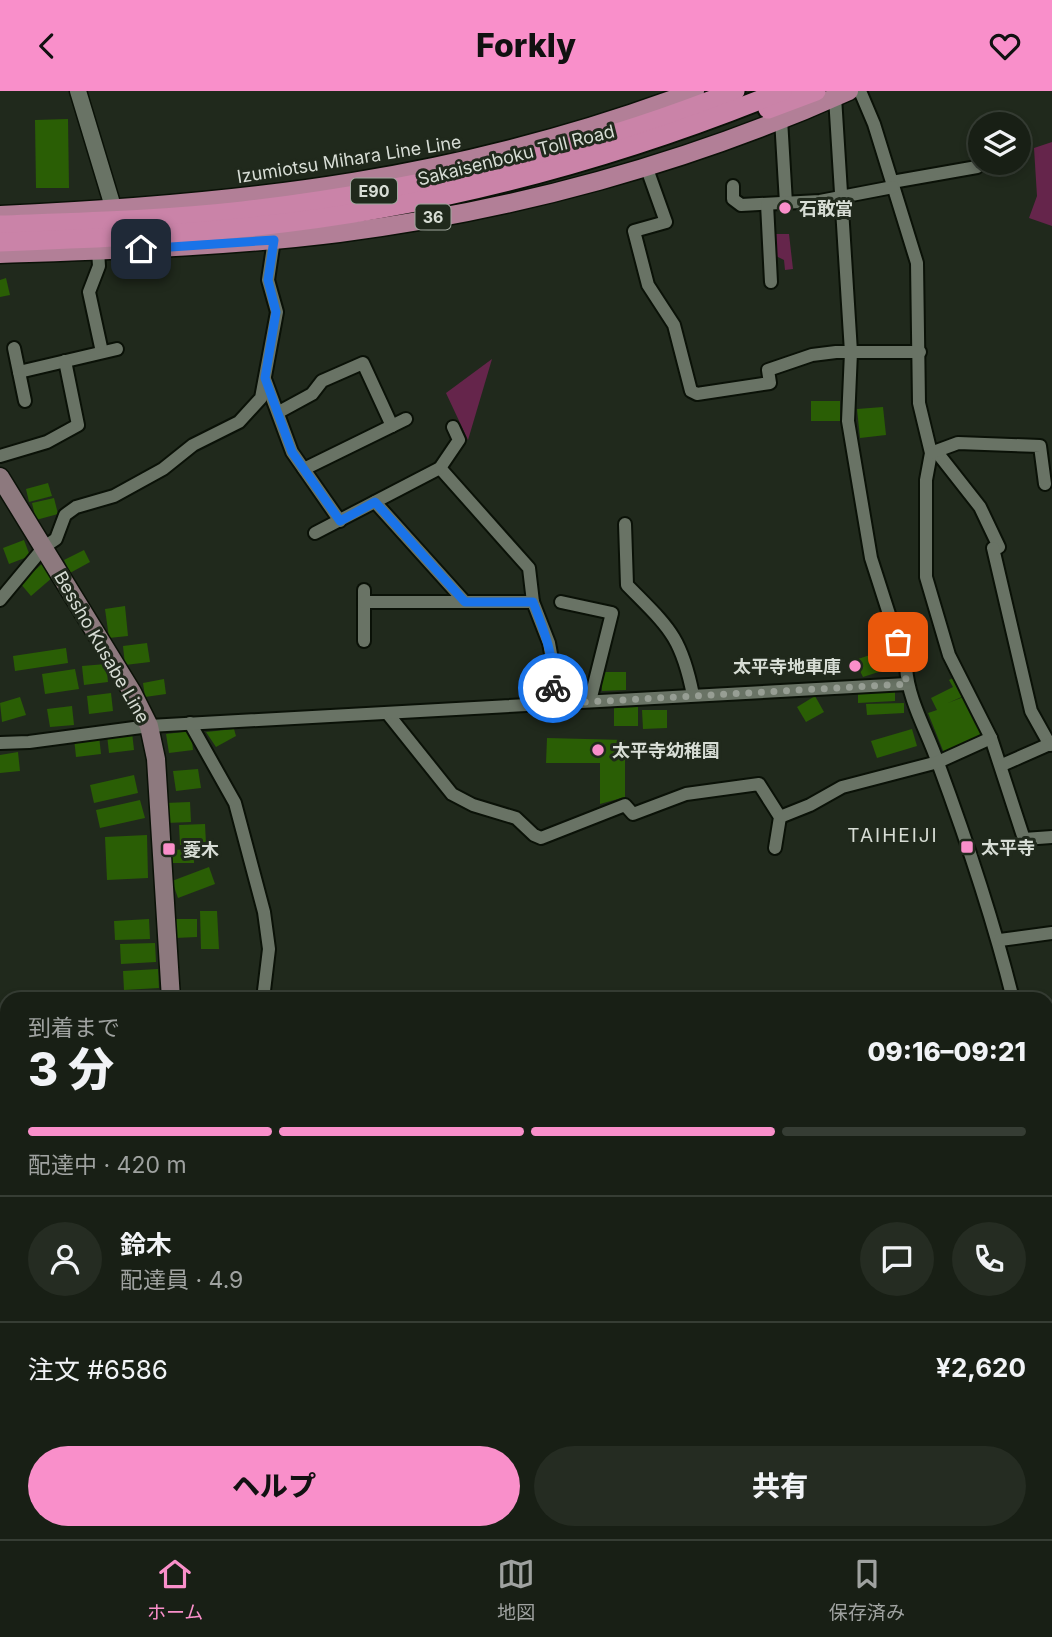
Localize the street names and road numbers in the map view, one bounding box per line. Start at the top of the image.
street label: Sakaisenboku Toll Road [415,120,617,190]
street label: Izumiotsu Mihara Line Line [235,131,463,187]
road number: E90 [351,179,397,204]
road number: 36 [416,205,450,229]
street label: Bessho Kusabe Line [50,567,154,727]

